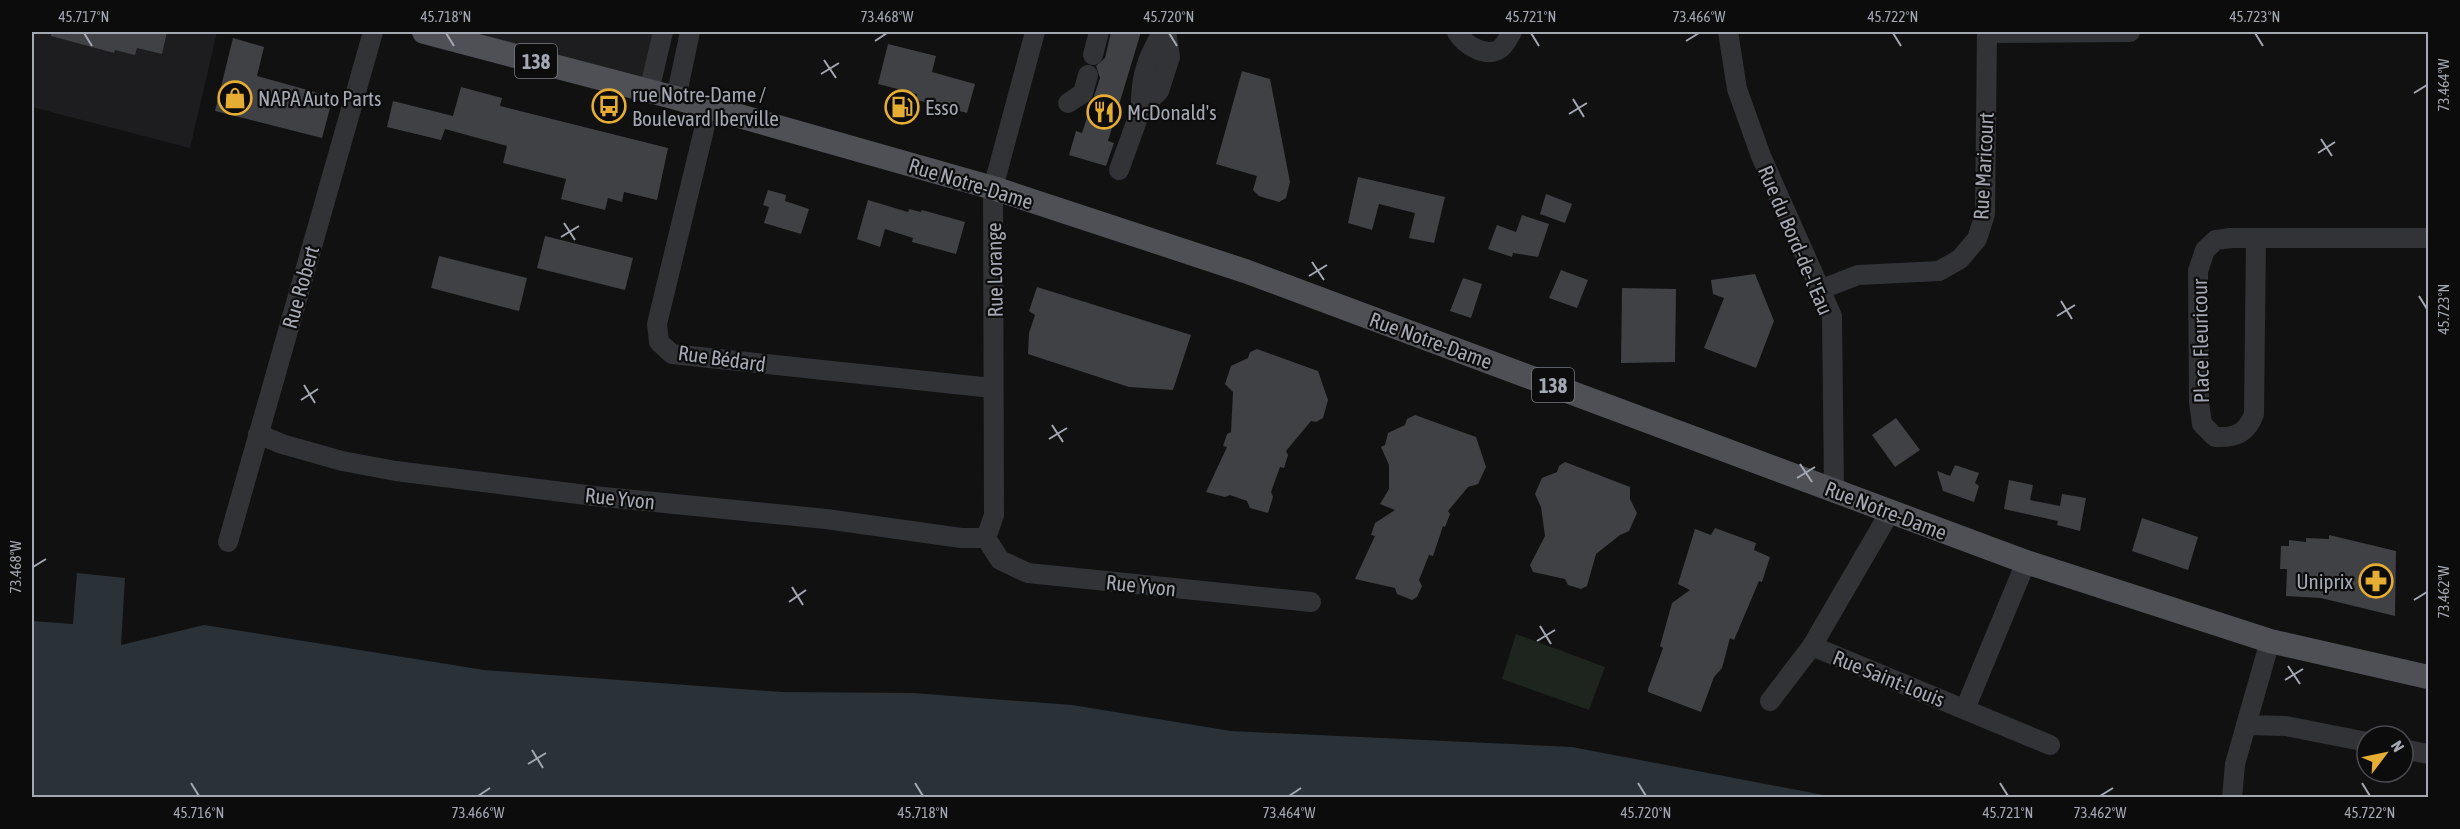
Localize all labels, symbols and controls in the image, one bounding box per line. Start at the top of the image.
text: 45.717°N [59,8,109,25]
text: 45.718°N [421,8,471,25]
text: 73.468°W [861,8,914,25]
text: 45.720°N [1144,8,1194,25]
text: 45.721°N [1506,8,1556,25]
text: 73.466°W [1673,8,1726,25]
text: 45.722°N [1868,8,1918,25]
text: 45.723°N [2230,8,2280,25]
road number: 138 [515,44,557,78]
text: 73.464°W [2435,58,2452,111]
shop icon: NAPA Auto Parts [217,80,253,116]
place label: rue Notre-Dame / Boulevard Iberville [632,82,779,130]
place label: NAPA Auto Parts [258,86,381,110]
bus stop icon: rue Notre-Dame / Boulevard Iberville [591,88,627,124]
fuel station icon: Esso [884,89,920,125]
restaurant icon: McDonald's [1086,94,1122,130]
place label: Esso [925,95,959,119]
place label: McDonald's [1127,100,1217,124]
street label: Rue Maricourt [1968,112,1998,220]
street label: Rue Notre-Dame [906,153,1036,213]
street label: Rue du Bord-de-l'Eau [1754,162,1838,318]
street label: Rue Lorange [981,222,1007,318]
street label: Rue Robert [277,243,323,331]
street label: Place Fleuricour [2187,278,2213,403]
text: 45.723°N [2435,284,2452,334]
street label: Rue Notre-Dame [1367,307,1495,373]
street label: Rue Bédard [677,340,767,376]
road number: 138 [1532,368,1574,402]
street label: Rue Notre-Dame [1822,476,1950,544]
street label: Rue Yvon [584,482,656,514]
text: 73.468°W [7,540,24,593]
pharmacy icon: Uniprix [2358,563,2394,599]
text: 73.462°W [2435,565,2452,618]
street label: Rue Yvon [1105,569,1177,601]
place label: Uniprix [2296,569,2354,593]
street label: Rue Saint-Louis [1830,645,1948,711]
north arrow [2355,724,2415,784]
text: N [2388,737,2408,755]
text: 45.716°N [174,804,224,821]
text: 73.466°W [452,804,505,821]
text: 45.718°N [898,804,948,821]
text: 73.464°W [1263,804,1316,821]
text: 45.720°N [1621,804,1671,821]
text: 45.721°N [1983,804,2033,821]
text: 73.462°W [2074,804,2127,821]
text: 45.722°N [2345,804,2395,821]

